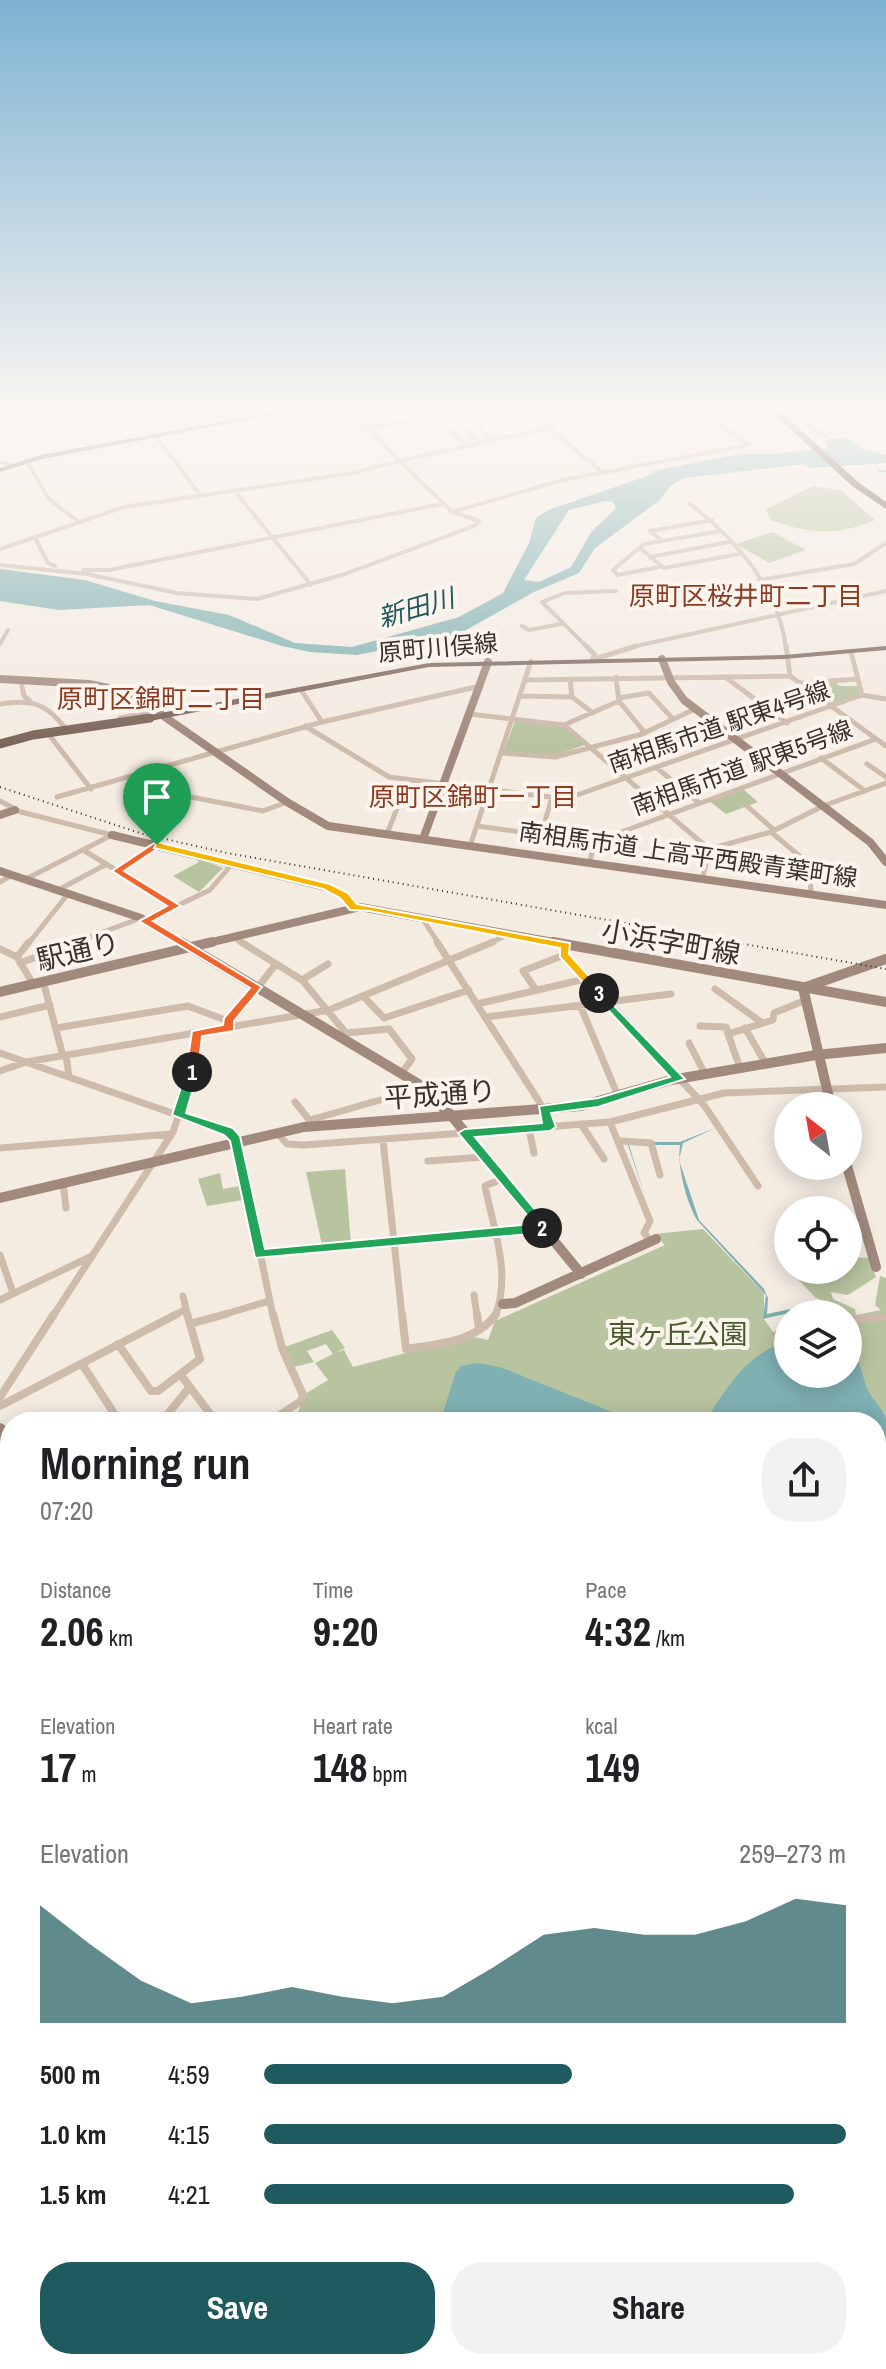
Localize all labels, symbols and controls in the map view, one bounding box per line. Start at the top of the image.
district label: 原町区桜井町二丁目 [629,578,863,613]
water label: 新田川 [374,579,461,635]
street label: 原町川俣線 [377,626,499,668]
street label: 南相馬市道 駅東4号線 [604,673,834,779]
district label: 原町区錦町二丁目 [57,681,265,716]
street label: 南相馬市道 駅東5号線 [627,712,856,822]
pin [123,763,191,845]
icon: arrive [135,775,179,819]
district label: 原町区錦町一丁目 [369,779,577,814]
street label: 南相馬市道 上高平西殿青葉町線 [517,814,859,894]
street label: 小浜字町線 [599,911,743,973]
street label: 駅通り [33,923,123,979]
pin: 3 [579,973,619,1013]
text: 3 [594,978,604,1008]
pin: 1 [172,1052,212,1092]
text: 1 [187,1057,197,1087]
street label: 平成通り [383,1071,497,1117]
north arrow [774,1092,862,1180]
map controls [774,1092,862,1388]
button: locate [774,1196,862,1284]
pin: 2 [522,1208,562,1248]
text: 2 [537,1213,547,1243]
button: layers [774,1300,862,1388]
park label: 東ヶ丘公園 [608,1315,748,1353]
text: Morning run [40,1433,250,1493]
button: share [762,1438,846,1522]
text: 07:20 [40,1493,93,1528]
text: Distance [40,1575,111,1605]
text: Time [313,1575,353,1605]
text: Pace [585,1575,626,1605]
text: 2.06 [40,1605,104,1658]
text: 9:20 [313,1605,378,1658]
text: 4:32 [585,1605,651,1658]
text: km [104,1623,133,1653]
text: /km [651,1623,685,1653]
text: Elevation [40,1711,115,1741]
text: Heart rate [313,1711,393,1741]
text: kcal [585,1711,617,1741]
text: 17 [40,1741,76,1794]
text: 148 [313,1741,367,1794]
text: 149 [585,1741,640,1794]
text: m [76,1759,97,1789]
text: bpm [367,1759,408,1789]
text: Elevation [40,1836,129,1871]
text: 259–273 m [739,1836,846,1871]
text: 500 m [40,2057,100,2092]
text: 4:59 [168,2057,210,2092]
text: 1.0 km [40,2117,106,2152]
text: 4:15 [168,2117,210,2152]
text: 1.5 km [40,2177,106,2212]
text: 4:21 [168,2177,210,2212]
button: Save [40,2262,435,2354]
button: Share [451,2262,846,2354]

